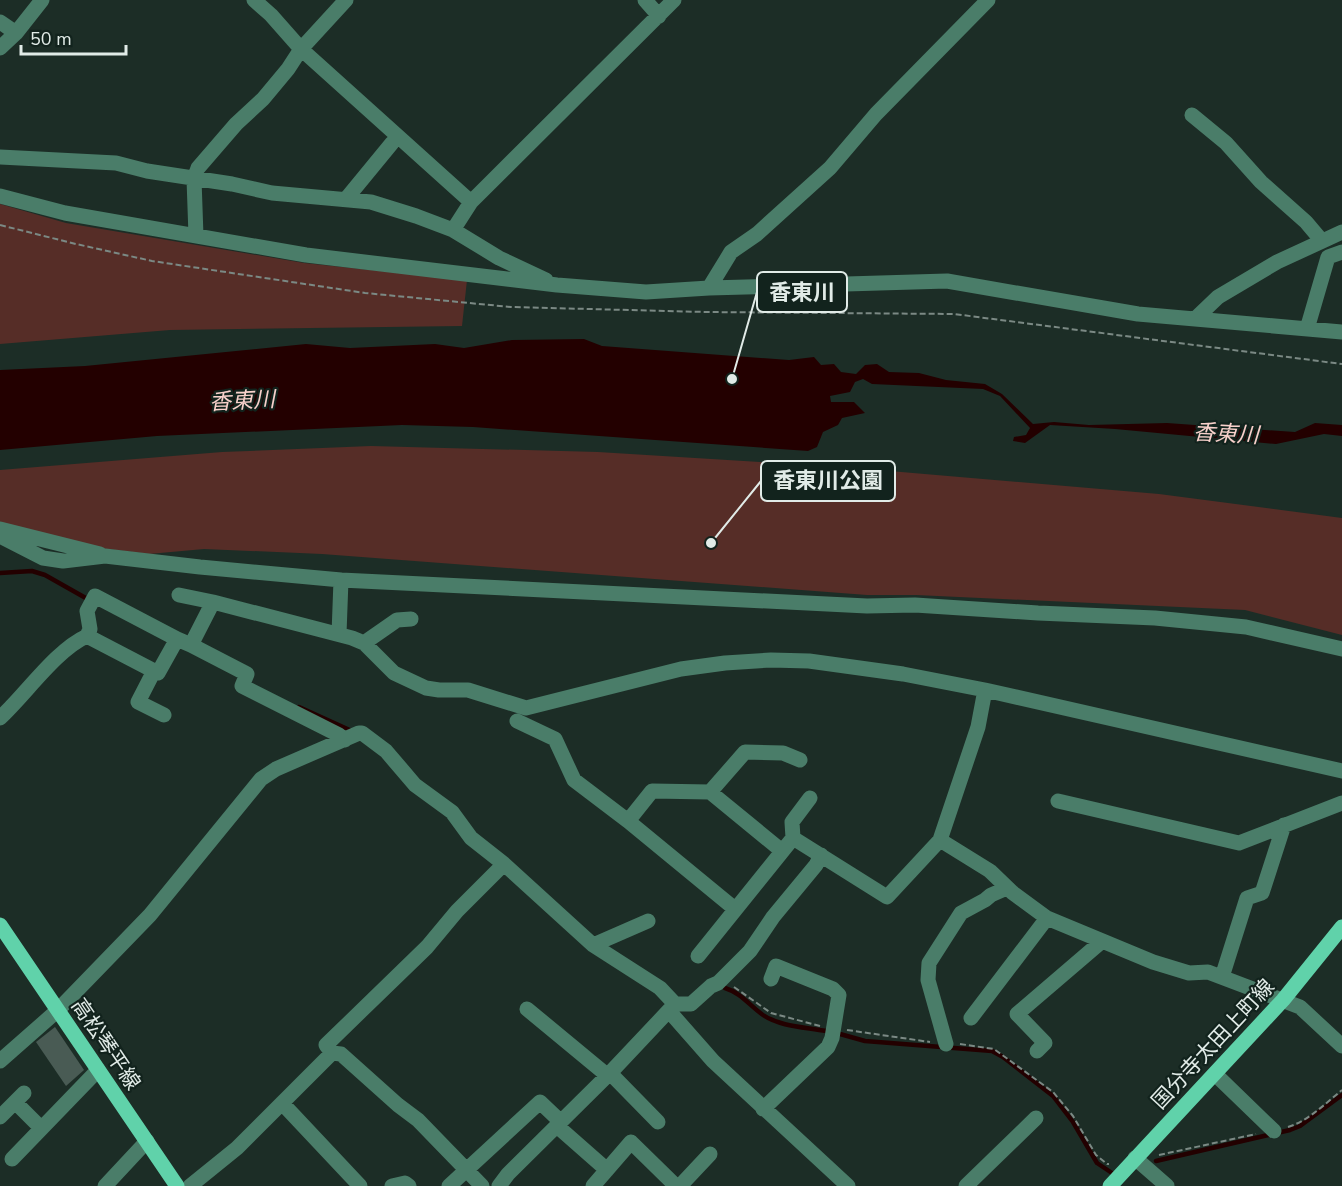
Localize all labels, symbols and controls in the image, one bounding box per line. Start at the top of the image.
scale bar [21,18,126,56]
text: 50 m [30,27,72,51]
callout: 香東川 [757,272,847,312]
text: 香東川 [769,278,835,308]
water label: 香東川 [208,384,278,418]
water label: 香東川 [1192,417,1262,451]
callout: 香東川公園 [761,461,895,501]
text: 香東川公園 [773,466,883,496]
street label: 国分寺太田上町線 [1145,973,1281,1115]
street label: 高松琴平線 [65,993,147,1095]

